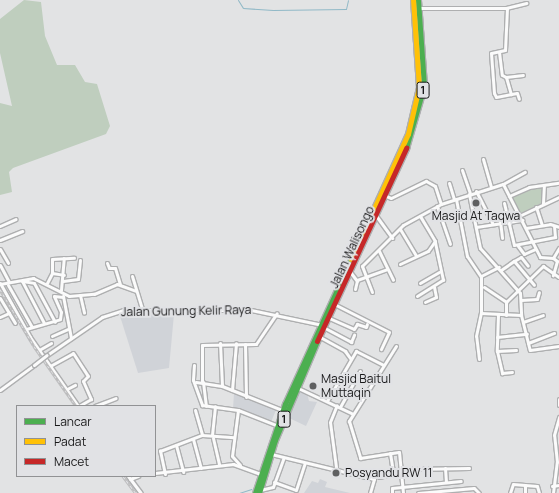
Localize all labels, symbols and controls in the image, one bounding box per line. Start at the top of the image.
road number: 1 [416,81,430,99]
marker: Masjid At Taqwa [471,198,481,208]
street label: Jalan Walisongo [327,204,377,290]
place label: Masjid At Taqwa [432,209,520,223]
street label: Jalan Gunung Kelir Raya [121,303,251,319]
place label: Masjid Baitul Muttaqin [321,372,391,400]
marker: Masjid Baitul Muttaqin [308,381,318,391]
legend [16,405,156,477]
road number: 1 [277,410,291,428]
text: Lancar [54,413,91,430]
text: Padat [54,433,86,450]
text: Macet [54,453,89,470]
place label: Posyandu RW 11 [345,466,432,480]
marker: Posyandu RW 11 [330,467,342,479]

